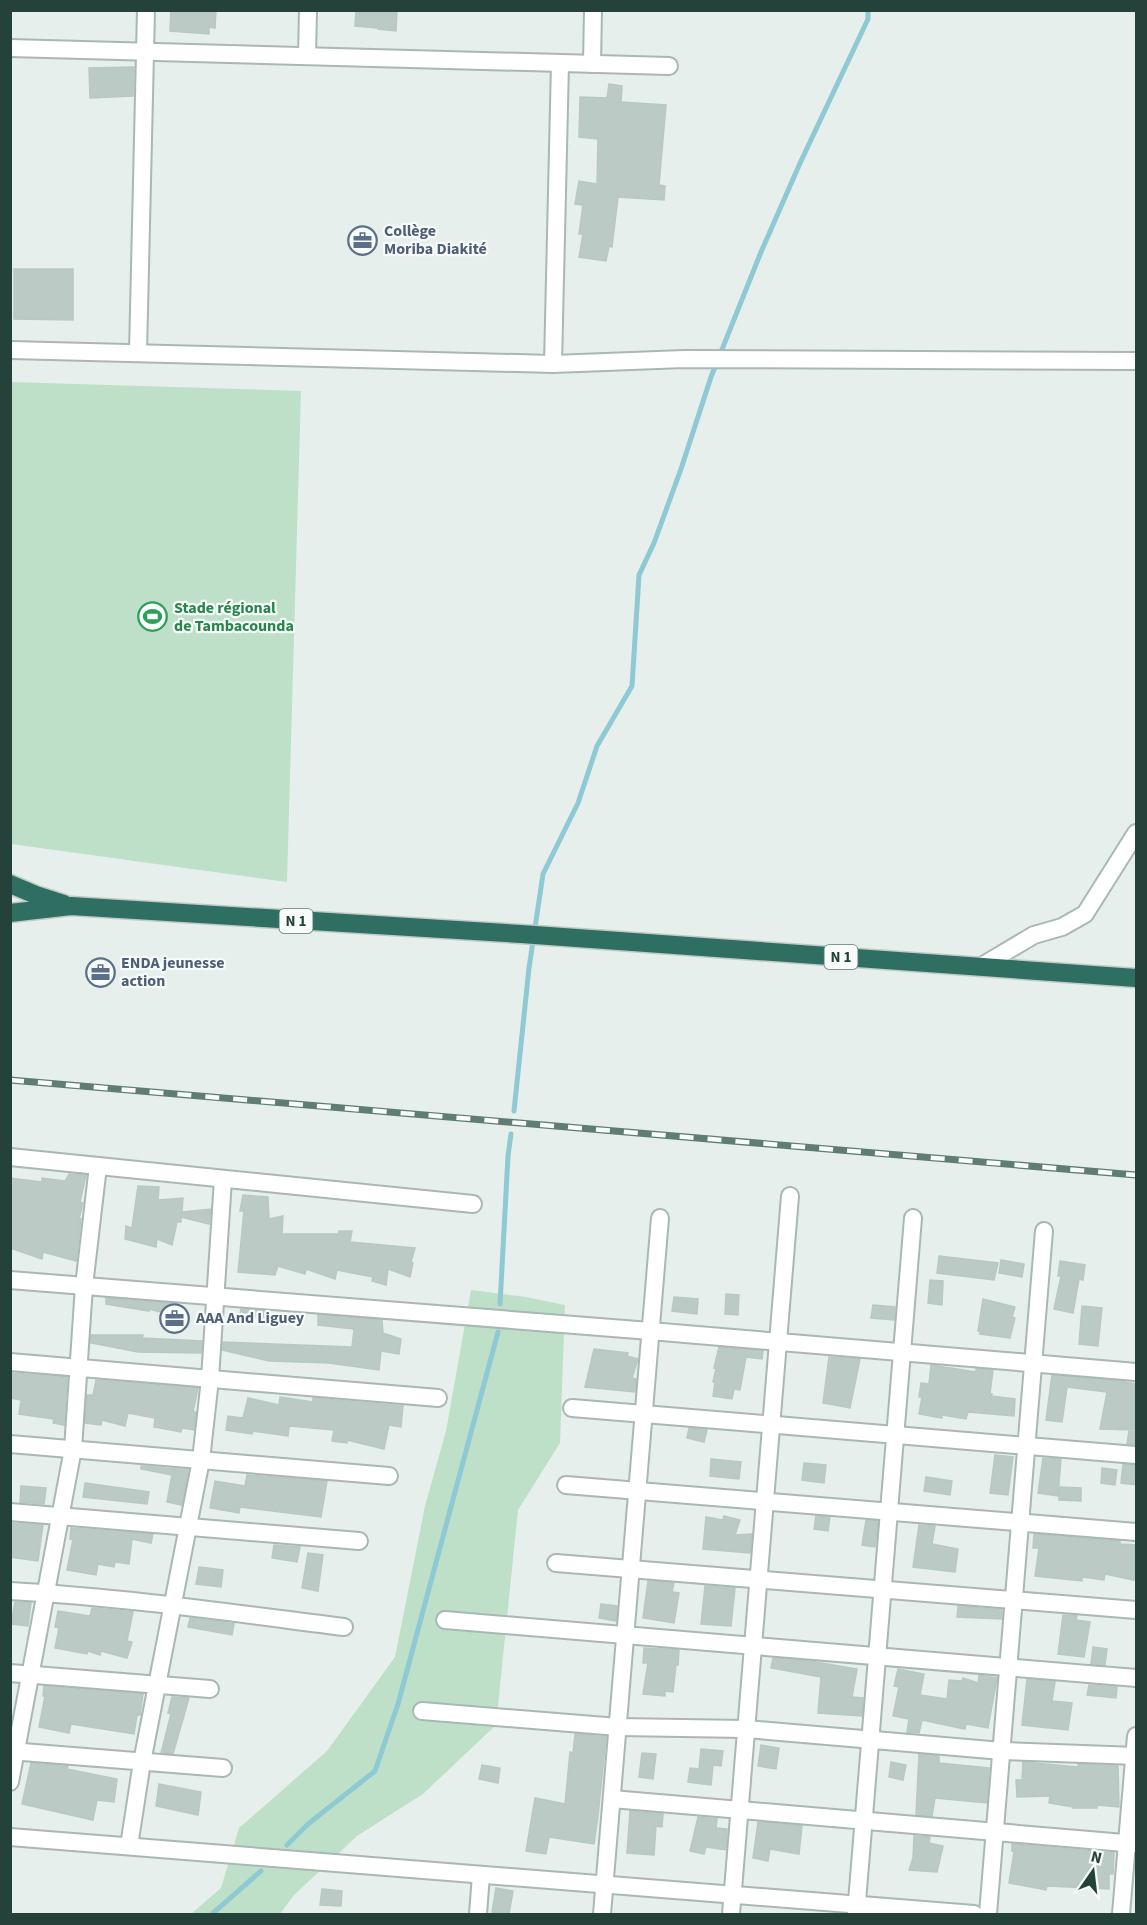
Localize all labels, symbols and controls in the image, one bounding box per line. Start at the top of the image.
place label: Collège Moriba Diakité [384,220,487,260]
office icon: Collège Moriba Diakité [347,224,379,256]
place label: Stade régional de Tambacounda [174,597,294,637]
sports icon: Stade régional de Tambacounda [137,601,169,633]
road number: N 1 [280,909,312,933]
road number: N 1 [824,945,858,969]
place label: ENDA jeunesse action [121,952,225,992]
office icon: ENDA jeunesse action [84,956,116,988]
office icon: AAA And Liguey [159,1302,191,1334]
place label: AAA And Liguey [195,1307,305,1329]
north arrow [1063,1841,1123,1901]
text: N [1089,1845,1104,1869]

